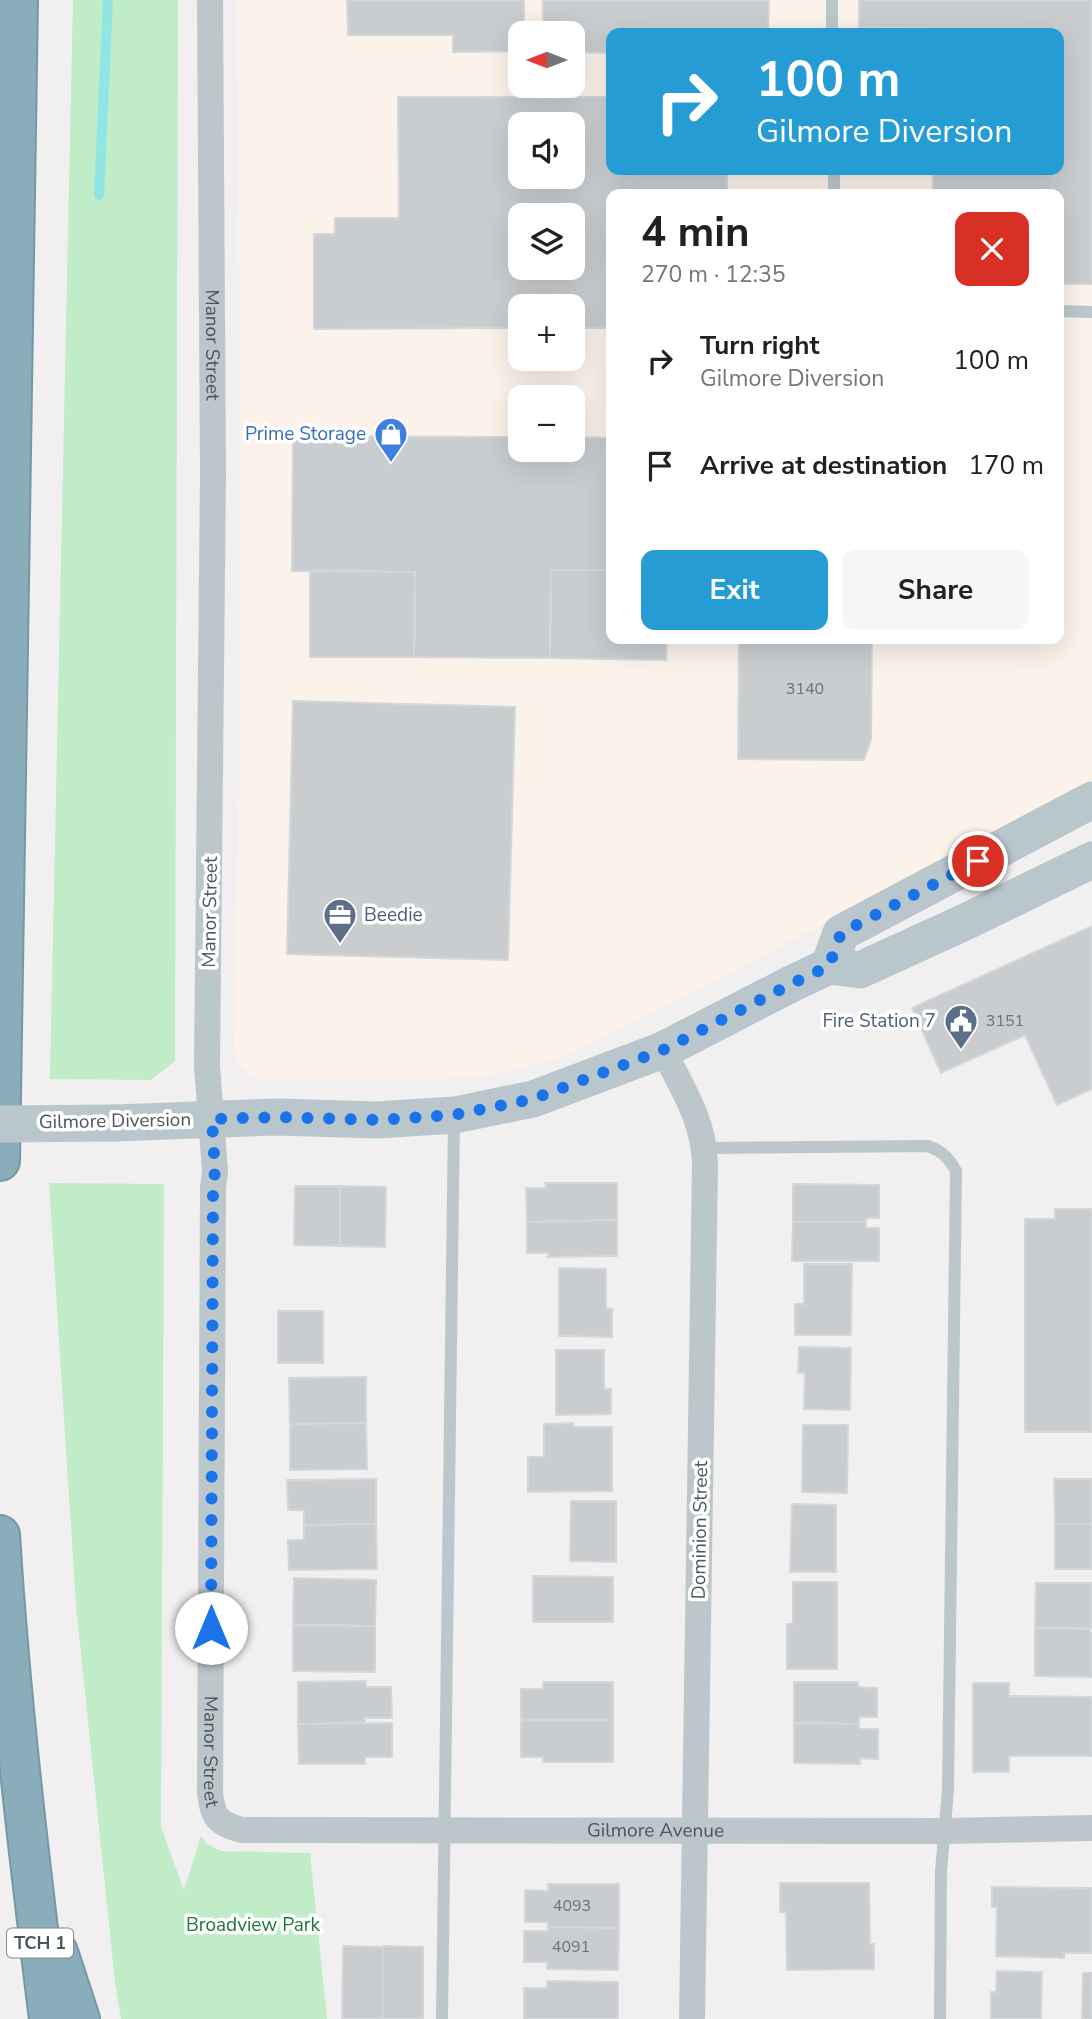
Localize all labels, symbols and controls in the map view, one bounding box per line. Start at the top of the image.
north arrow [508,21,584,98]
map controls [508,21,585,462]
text: 100 m [756,46,900,113]
icon: right [641,56,732,147]
text: Gilmore Diversion [756,110,1012,153]
button: sound [508,112,585,189]
button: layers [508,203,585,280]
text: 4 min [641,204,750,261]
button: close [955,212,1029,286]
text: 270 m · 12:35 [641,259,786,290]
street label: Manor Street [199,289,226,401]
button: + [508,294,585,371]
text: Turn right [700,328,819,363]
icon: right [641,342,679,380]
text: 100 m [953,343,1029,378]
text: Gilmore Diversion [700,363,884,394]
button: − [508,385,585,462]
shop icon: Prime Storage [372,415,410,464]
place label: Prime Storage [245,421,366,447]
icon: arrive [641,447,679,485]
text: Arrive at destination [700,448,947,483]
text: 170 m [968,448,1044,483]
button: Exit [641,550,828,630]
button: Share [842,550,1029,630]
house number: 3140 [786,678,824,700]
pin [948,831,1008,891]
icon: arrive [959,842,997,880]
street label: Manor Street [196,856,224,968]
office icon: Beedie [321,896,359,945]
place label: Beedie [364,902,423,928]
public building icon: Fire Station 7 [942,1002,980,1051]
place label: Fire Station 7 [822,1008,936,1034]
house number: 3151 [986,1010,1024,1032]
street label: Gilmore Diversion [39,1107,191,1135]
street label: Dominion Street [686,1460,714,1600]
position arrow [174,1591,248,1665]
street label: Manor Street [197,1696,225,1810]
street label: Gilmore Avenue [587,1817,724,1844]
house number: 4093 [553,1895,591,1917]
park label: Broadview Park [186,1912,321,1938]
road number: TCH 1 [7,1928,73,1957]
house number: 4091 [552,1936,590,1958]

